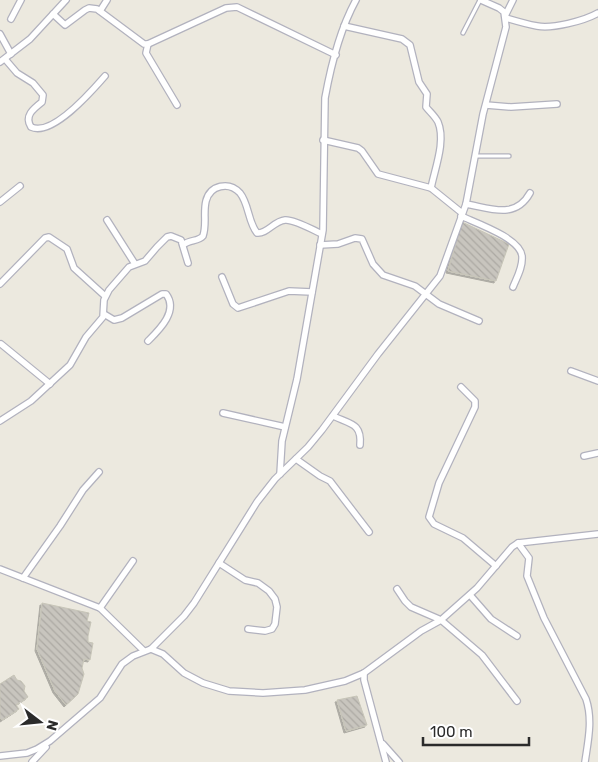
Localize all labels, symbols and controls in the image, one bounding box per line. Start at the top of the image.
north arrow [15,697,65,747]
scale bar [423,714,529,746]
text: N [42,718,62,733]
text: 100 m [430,723,472,741]

